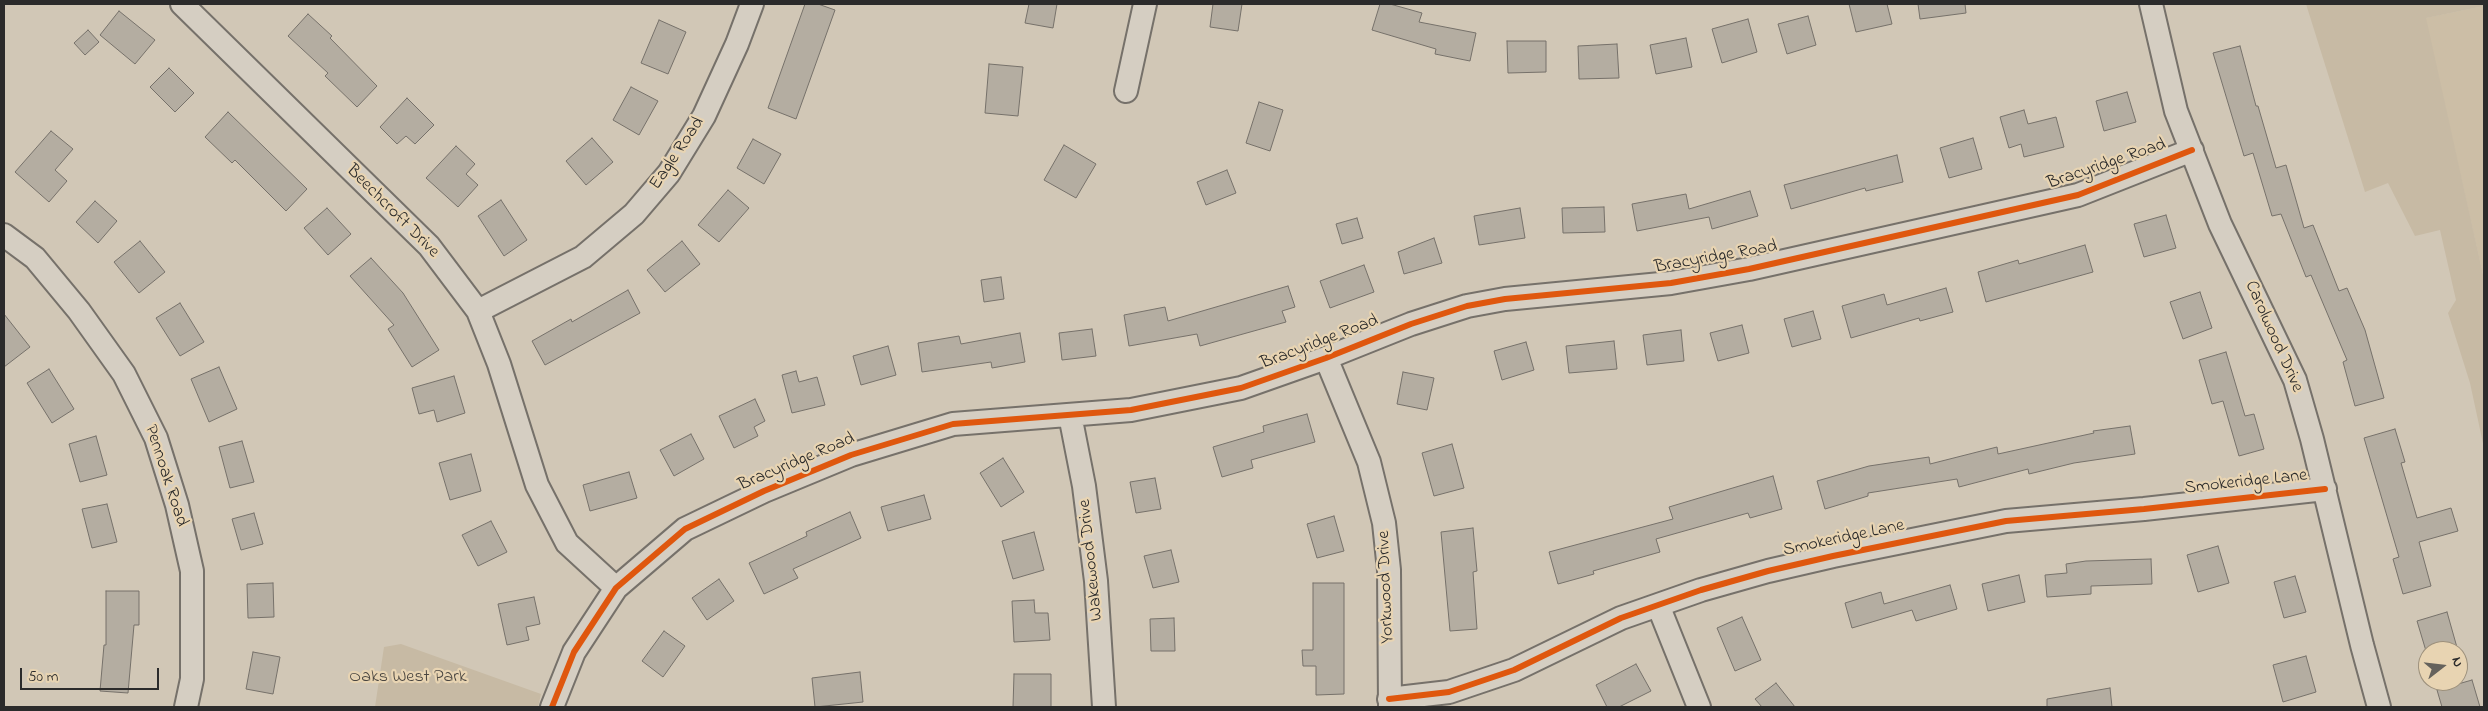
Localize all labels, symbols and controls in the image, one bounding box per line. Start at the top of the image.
street label: Eagle Road [646,114,710,194]
street label: Bracyridge Road [2045,135,2169,195]
street label: Beechcroft Drive [341,161,443,263]
street label: Bracyridge Road [1653,237,1779,279]
street label: Carolwood Drive [2239,278,2307,396]
street label: Bracyridge Road [1258,311,1382,375]
street label: Pennoak Road [138,422,192,530]
street label: Bracyridge Road [736,429,858,497]
street label: Smokeridge Lane [2184,466,2308,500]
street label: Wakewood Drive [1075,498,1109,622]
street label: Smokeridge Lane [1781,516,1907,562]
street label: Yorkwood Drive [1374,530,1400,644]
north arrow [2418,641,2468,691]
text: N [2446,655,2468,669]
scale bar [22,658,161,690]
text: 50 m [28,666,58,688]
park label: Oaks West Park [349,667,467,689]

